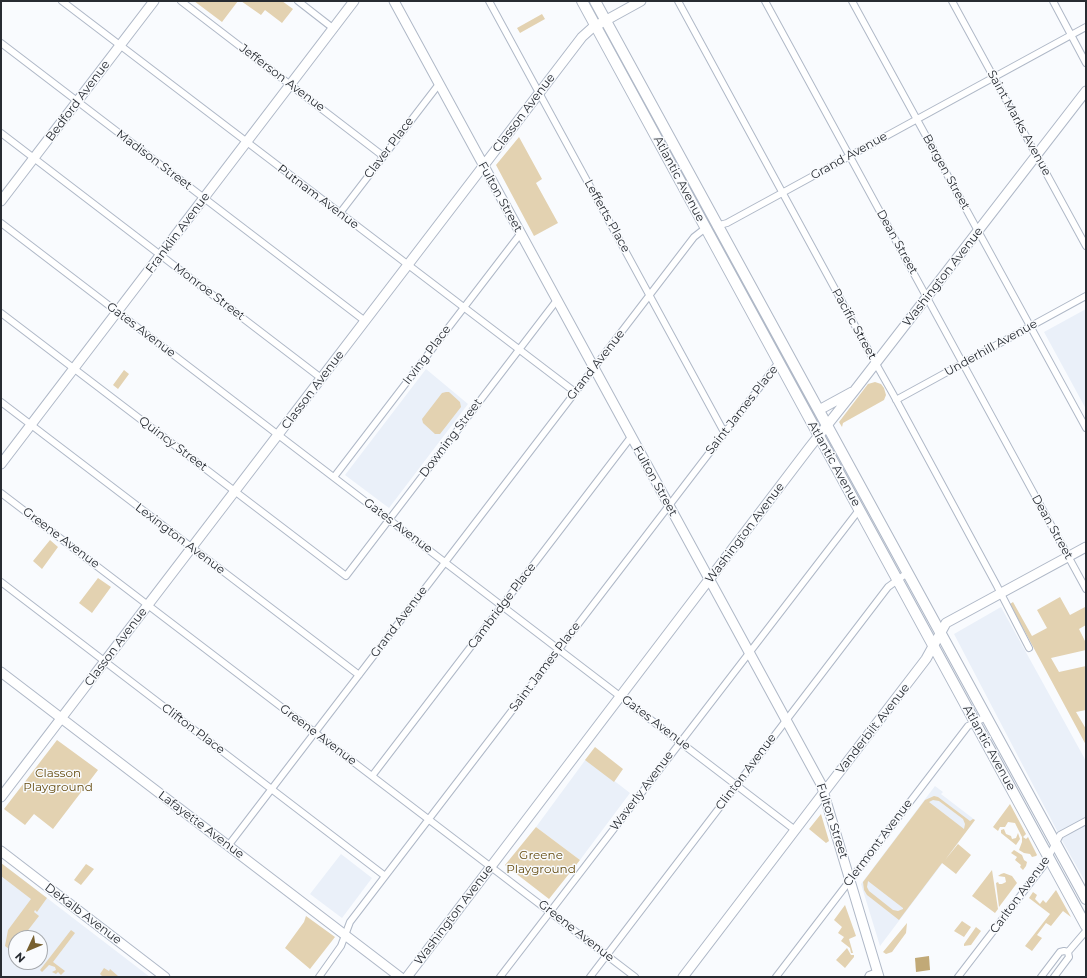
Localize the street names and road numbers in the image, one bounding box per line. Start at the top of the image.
street label: Jefferson Avenue [236,41,328,115]
street label: Bedford Avenue [43,58,113,144]
street label: Saint Marks Avenue [984,68,1054,178]
street label: Classon Avenue [490,71,558,155]
street label: Claver Place [361,114,417,182]
street label: Madison Street [113,127,195,193]
street label: Grand Avenue [808,129,890,183]
street label: Bergen Street [919,132,973,212]
street label: Atlantic Avenue [650,134,708,224]
street label: Fulton Street [475,159,525,235]
street label: Putnam Avenue [275,162,361,232]
street label: Lefferts Place [581,177,633,255]
street label: Franklin Avenue [143,190,213,276]
street label: Dean Street [873,207,921,277]
street label: Washington Avenue [900,225,986,329]
street label: Monroe Street [170,260,248,324]
street label: Pacific Street [829,286,879,362]
street label: Gates Avenue [104,299,178,361]
street label: Underhill Avenue [942,317,1040,379]
street label: Irving Place [400,322,454,388]
street label: Grand Avenue [564,327,628,403]
street label: Classon Avenue [279,348,347,432]
street label: Saint James Place [703,363,781,457]
street label: Downing Street [417,396,485,480]
street label: Quincy Street [136,414,210,474]
street label: Atlantic Avenue [805,419,863,509]
street label: Fulton Street [630,443,680,519]
street label: Washington Avenue [703,480,787,586]
street label: Dean Street [1028,492,1076,562]
street label: Gates Avenue [361,495,435,557]
street label: Lexington Avenue [132,501,228,577]
street label: Greene Avenue [20,504,102,572]
street label: Cambridge Place [465,560,539,652]
street label: Grand Avenue [368,584,430,660]
street label: Classon Avenue [82,605,150,689]
street label: Saint James Place [507,619,583,715]
street label: Vanderbilt Avenue [833,681,913,777]
street label: Gates Avenue [619,692,693,754]
street label: Clifton Place [159,701,227,757]
street label: Greene Avenue [277,701,359,769]
street label: Atlantic Avenue [960,703,1018,793]
street label: Clinton Avenue [713,731,779,813]
street label: Waverly Avenue [607,748,677,834]
street label: Fulton Street [813,782,851,860]
street label: Lafayette Avenue [155,788,247,862]
street label: Clermont Avenue [841,797,915,889]
street label: Carlton Avenue [987,854,1053,936]
street label: Washington Avenue [412,862,496,968]
street label: DeKalb Avenue [42,880,124,948]
street label: Greene Avenue [535,897,617,965]

